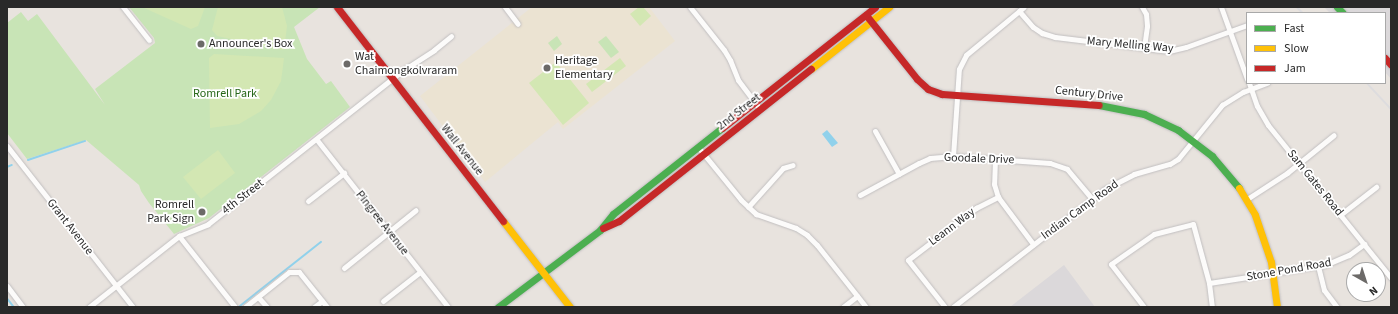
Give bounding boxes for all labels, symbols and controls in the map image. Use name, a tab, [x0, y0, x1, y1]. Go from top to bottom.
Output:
legend	[1246, 12, 1386, 84]
text: Fast	[1284, 20, 1304, 37]
street label: Mary Melling Way	[1086, 34, 1174, 56]
place label: Announcer's Box	[209, 37, 292, 51]
marker: Announcer's Box	[196, 39, 206, 49]
text: Slow	[1284, 40, 1309, 57]
place label: Wat Chaimongkolvraram	[355, 50, 457, 78]
place label: Heritage Elementary	[555, 54, 613, 82]
marker: Wat Chaimongkolvraram	[342, 59, 352, 69]
text: Jam	[1284, 60, 1306, 77]
marker: Heritage Elementary	[542, 63, 552, 73]
street label: Century Drive	[1054, 83, 1124, 105]
park label: Romrell Park	[193, 87, 257, 101]
street label: 2nd Street	[714, 90, 764, 134]
street label: Wall Avenue	[438, 122, 486, 178]
street label: Sam Gates Road	[1284, 147, 1346, 219]
street label: Goodale Drive	[944, 151, 1014, 167]
street label: 4th Street	[219, 176, 267, 218]
street label: Indian Camp Road	[1039, 177, 1121, 243]
street label: Pingree Avenue	[352, 188, 412, 258]
street label: Grant Avenue	[44, 196, 96, 258]
place label: Romrell Park Sign	[147, 198, 194, 226]
street label: Leann Way	[926, 205, 978, 249]
marker: Romrell Park Sign	[197, 207, 207, 217]
street label: Stone Pond Road	[1245, 255, 1333, 285]
north arrow	[1346, 262, 1386, 302]
text: N	[1366, 283, 1381, 299]

